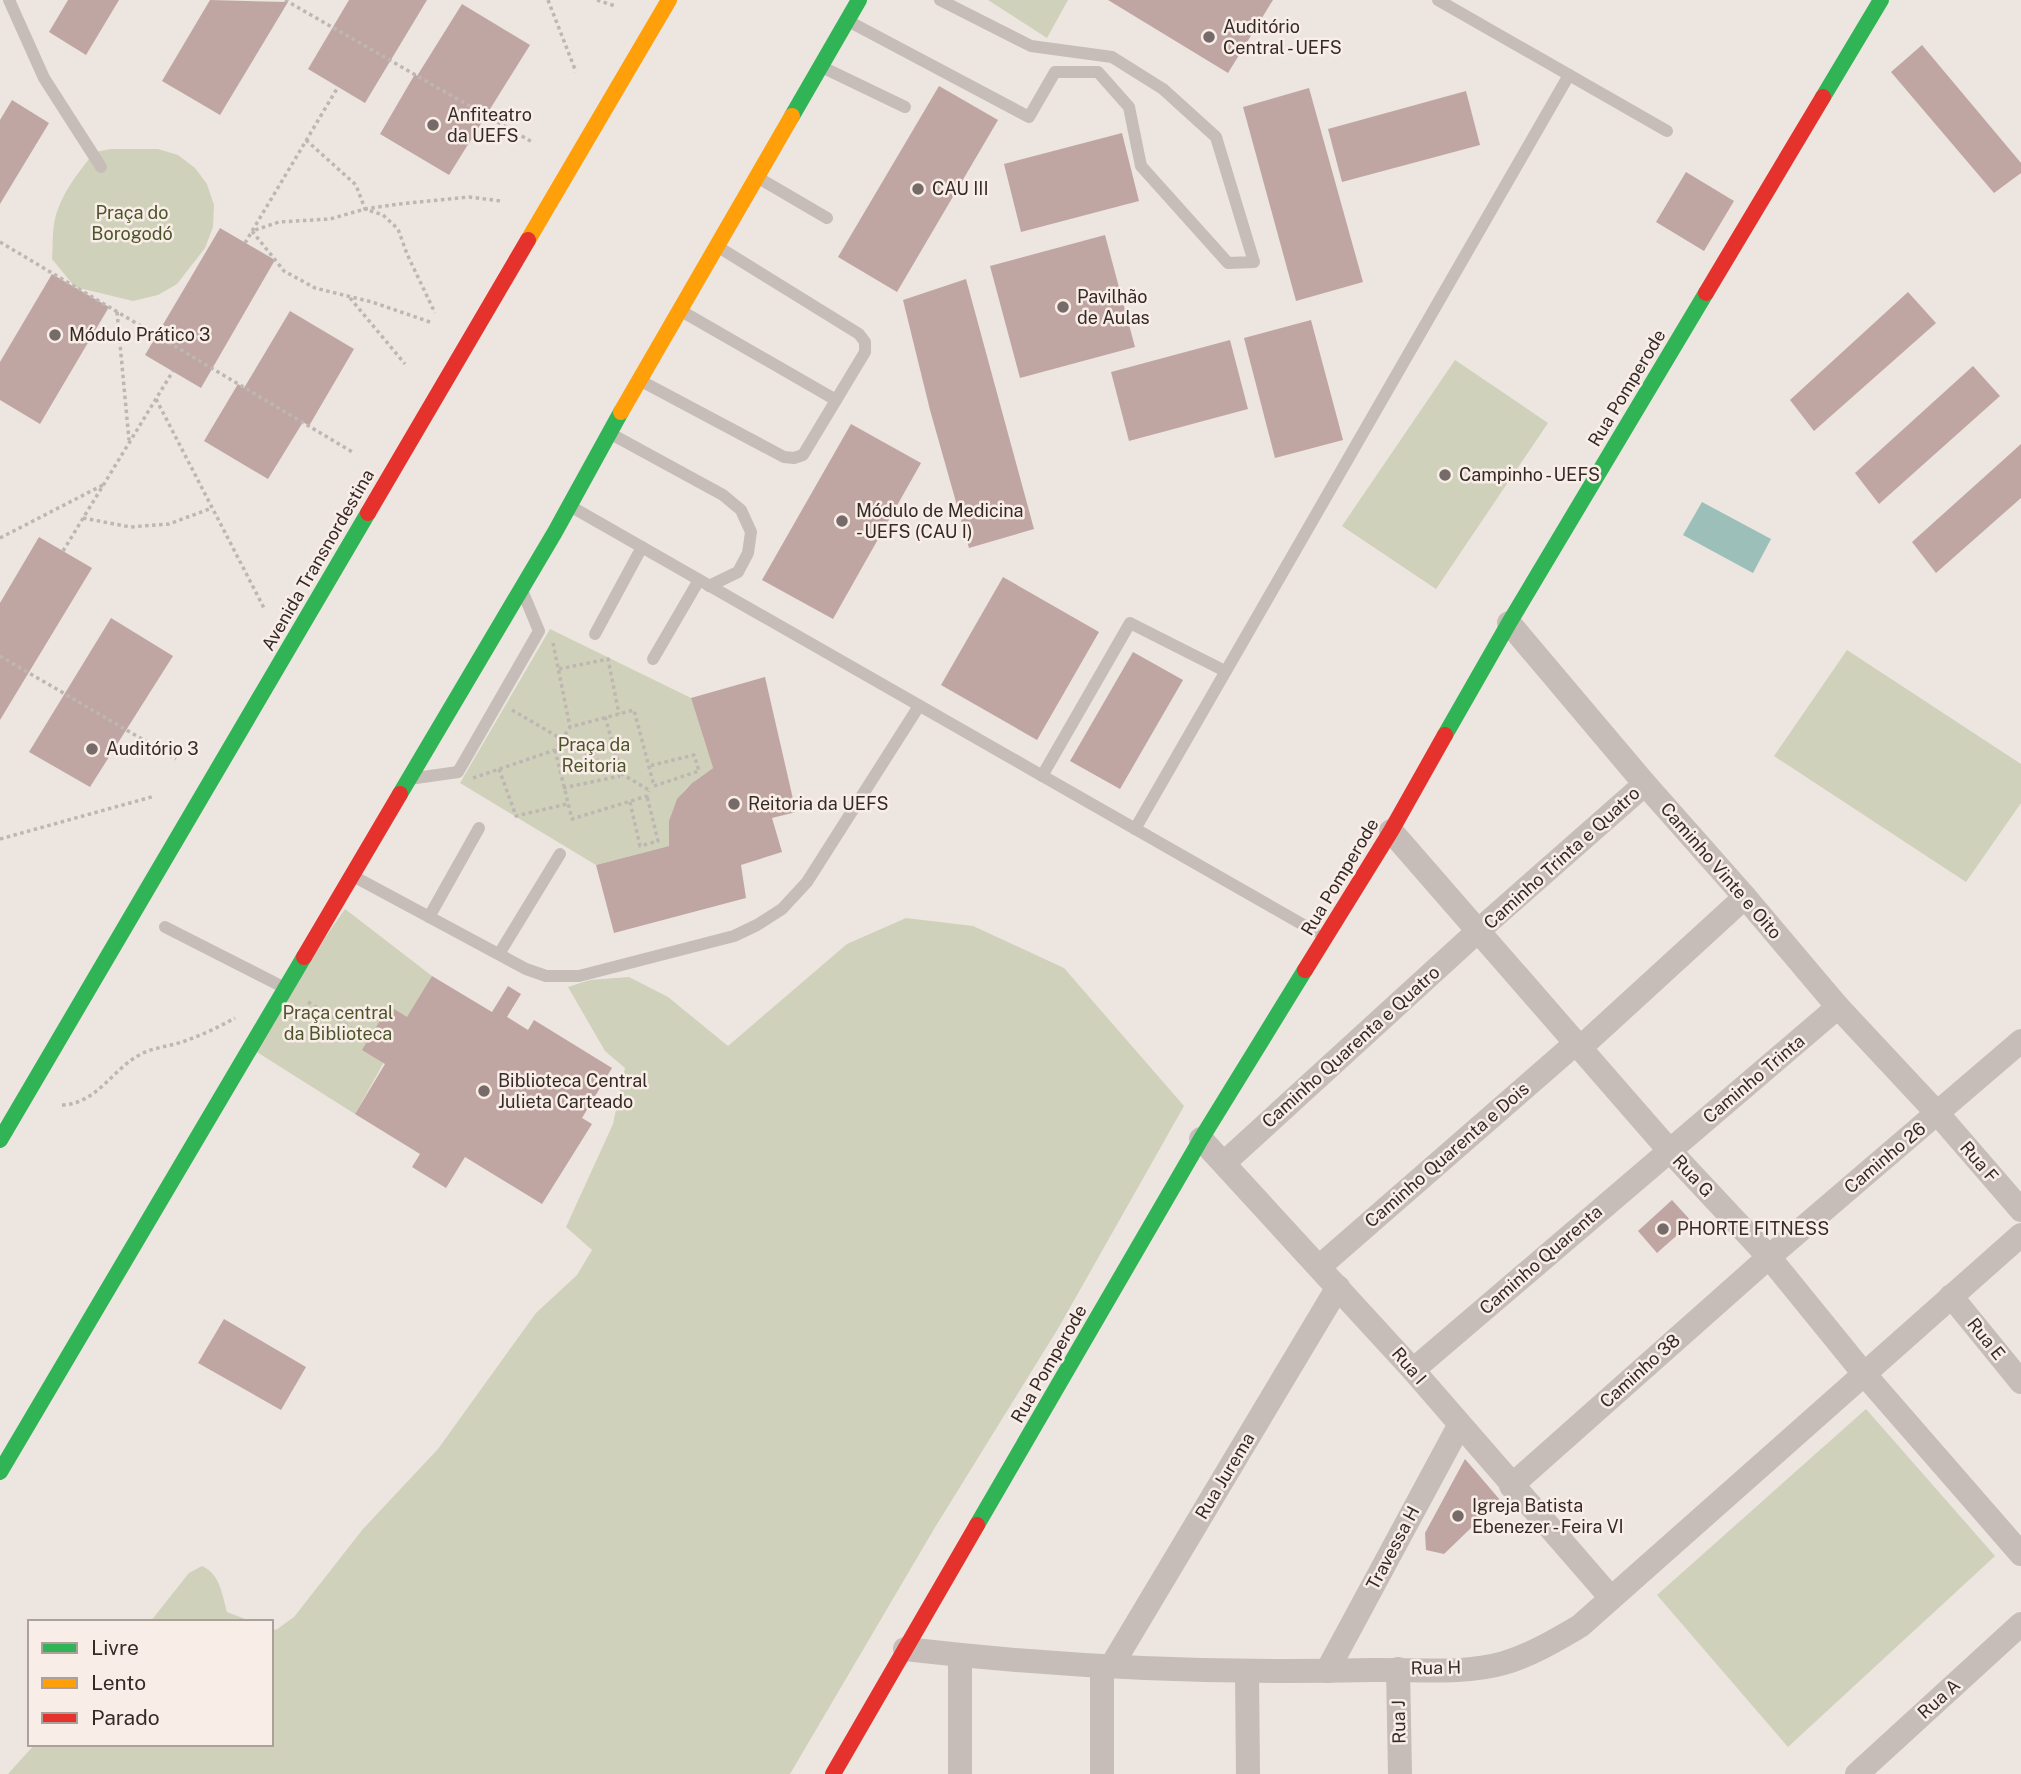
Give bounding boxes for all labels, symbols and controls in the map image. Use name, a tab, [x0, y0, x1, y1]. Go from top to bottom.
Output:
place label: Auditório Central - UEFS	[1223, 16, 1342, 58]
marker: Auditório Central - UEFS	[1201, 29, 1217, 45]
place label: Anfiteatro da UEFS	[447, 104, 532, 146]
marker: Anfiteatro da UEFS	[425, 117, 441, 133]
place label: CAU III	[932, 178, 989, 199]
marker: CAU III	[910, 181, 926, 197]
park label: Praça do Borogodó	[91, 202, 173, 244]
place label: Pavilhão de Aulas	[1077, 286, 1150, 328]
marker: Pavilhão de Aulas	[1055, 299, 1071, 315]
place label: Módulo Prático 3	[69, 324, 210, 345]
street label: Rua Pomperode	[1583, 325, 1670, 450]
marker: Módulo Prático 3	[47, 327, 63, 343]
place label: Campinho - UEFS	[1459, 464, 1600, 485]
street label: Avenida Transnordestina	[257, 465, 378, 654]
marker: Campinho - UEFS	[1437, 467, 1453, 483]
place label: Módulo de Medicina - UEFS (CAU I)	[856, 500, 1024, 542]
marker: Módulo de Medicina - UEFS (CAU I)	[834, 513, 850, 529]
park label: Praça da Reitoria	[558, 734, 630, 776]
place label: Auditório 3	[106, 738, 199, 759]
marker: Auditório 3	[84, 741, 100, 757]
street label: Caminho Trinta e Quatro	[1479, 782, 1644, 933]
place label: Reitoria da UEFS	[748, 793, 889, 814]
marker: Reitoria da UEFS	[726, 796, 742, 812]
street label: Caminho Vinte e Oito	[1656, 798, 1786, 943]
street label: Rua Pomperode	[1296, 814, 1383, 939]
street label: Caminho Quarenta e Quatro	[1258, 961, 1444, 1132]
park label: Praça central da Biblioteca	[283, 1002, 393, 1044]
street label: Caminho Trinta	[1699, 1030, 1809, 1127]
place label: Biblioteca Central Julieta Carteado	[498, 1070, 648, 1112]
street label: Caminho Quarenta e Dois	[1360, 1078, 1533, 1232]
marker: Biblioteca Central Julieta Carteado	[476, 1083, 492, 1099]
street label: Caminho 26	[1840, 1118, 1930, 1198]
street label: Rua F	[1956, 1137, 2003, 1186]
street label: Rua G	[1669, 1150, 1718, 1201]
street label: Caminho Quarenta	[1475, 1201, 1606, 1319]
place label: PHORTE FITNESS	[1677, 1218, 1829, 1239]
marker: PHORTE FITNESS	[1655, 1221, 1671, 1237]
street label: Rua Pomperode	[1006, 1301, 1091, 1426]
street label: Rua E	[1963, 1313, 2010, 1364]
street label: Caminho 38	[1595, 1329, 1684, 1412]
street label: Rua I	[1388, 1343, 1431, 1388]
street label: Rua Jurema	[1191, 1429, 1259, 1523]
place label: Igreja Batista Ebenezer - Feira VI	[1472, 1495, 1624, 1537]
street label: Travessa H	[1362, 1502, 1423, 1593]
marker: Igreja Batista Ebenezer - Feira VI	[1450, 1508, 1466, 1524]
legend	[28, 1620, 273, 1746]
text: Livre	[91, 1635, 139, 1660]
street label: Rua H	[1411, 1657, 1461, 1678]
text: Lento	[91, 1670, 146, 1695]
street label: Rua A	[1913, 1674, 1964, 1723]
street label: Rua J	[1388, 1700, 1409, 1744]
text: Parado	[91, 1705, 160, 1730]

